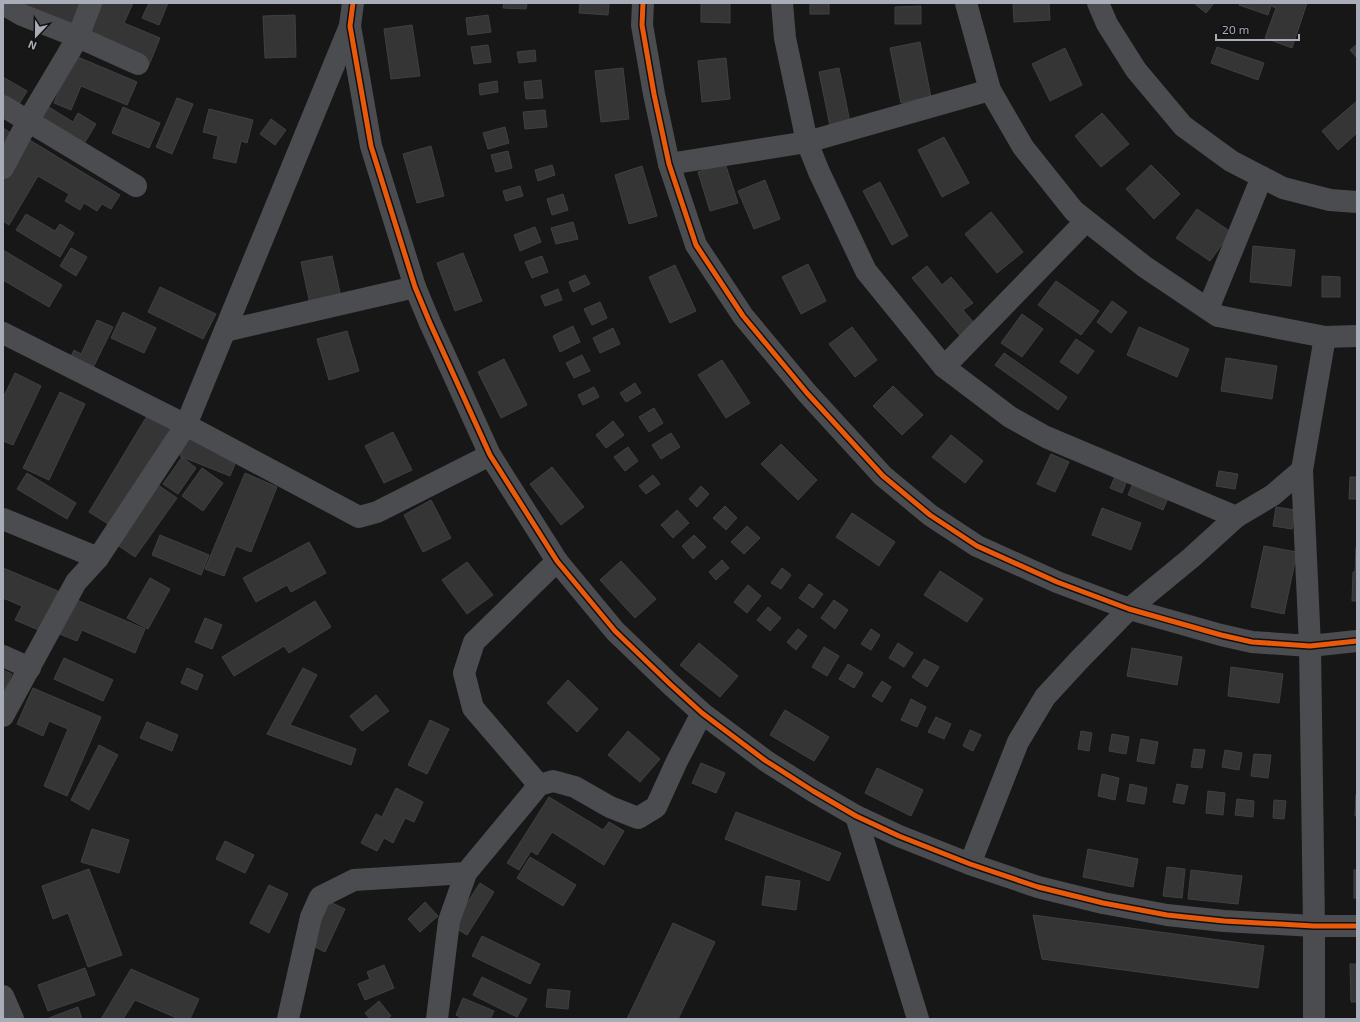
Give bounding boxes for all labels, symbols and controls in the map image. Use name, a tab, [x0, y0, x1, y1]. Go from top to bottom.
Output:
north arrow	[16, 16, 56, 56]
scale bar	[1216, 16, 1299, 42]
text: 20 m	[1222, 22, 1249, 36]
text: N	[26, 38, 38, 53]

